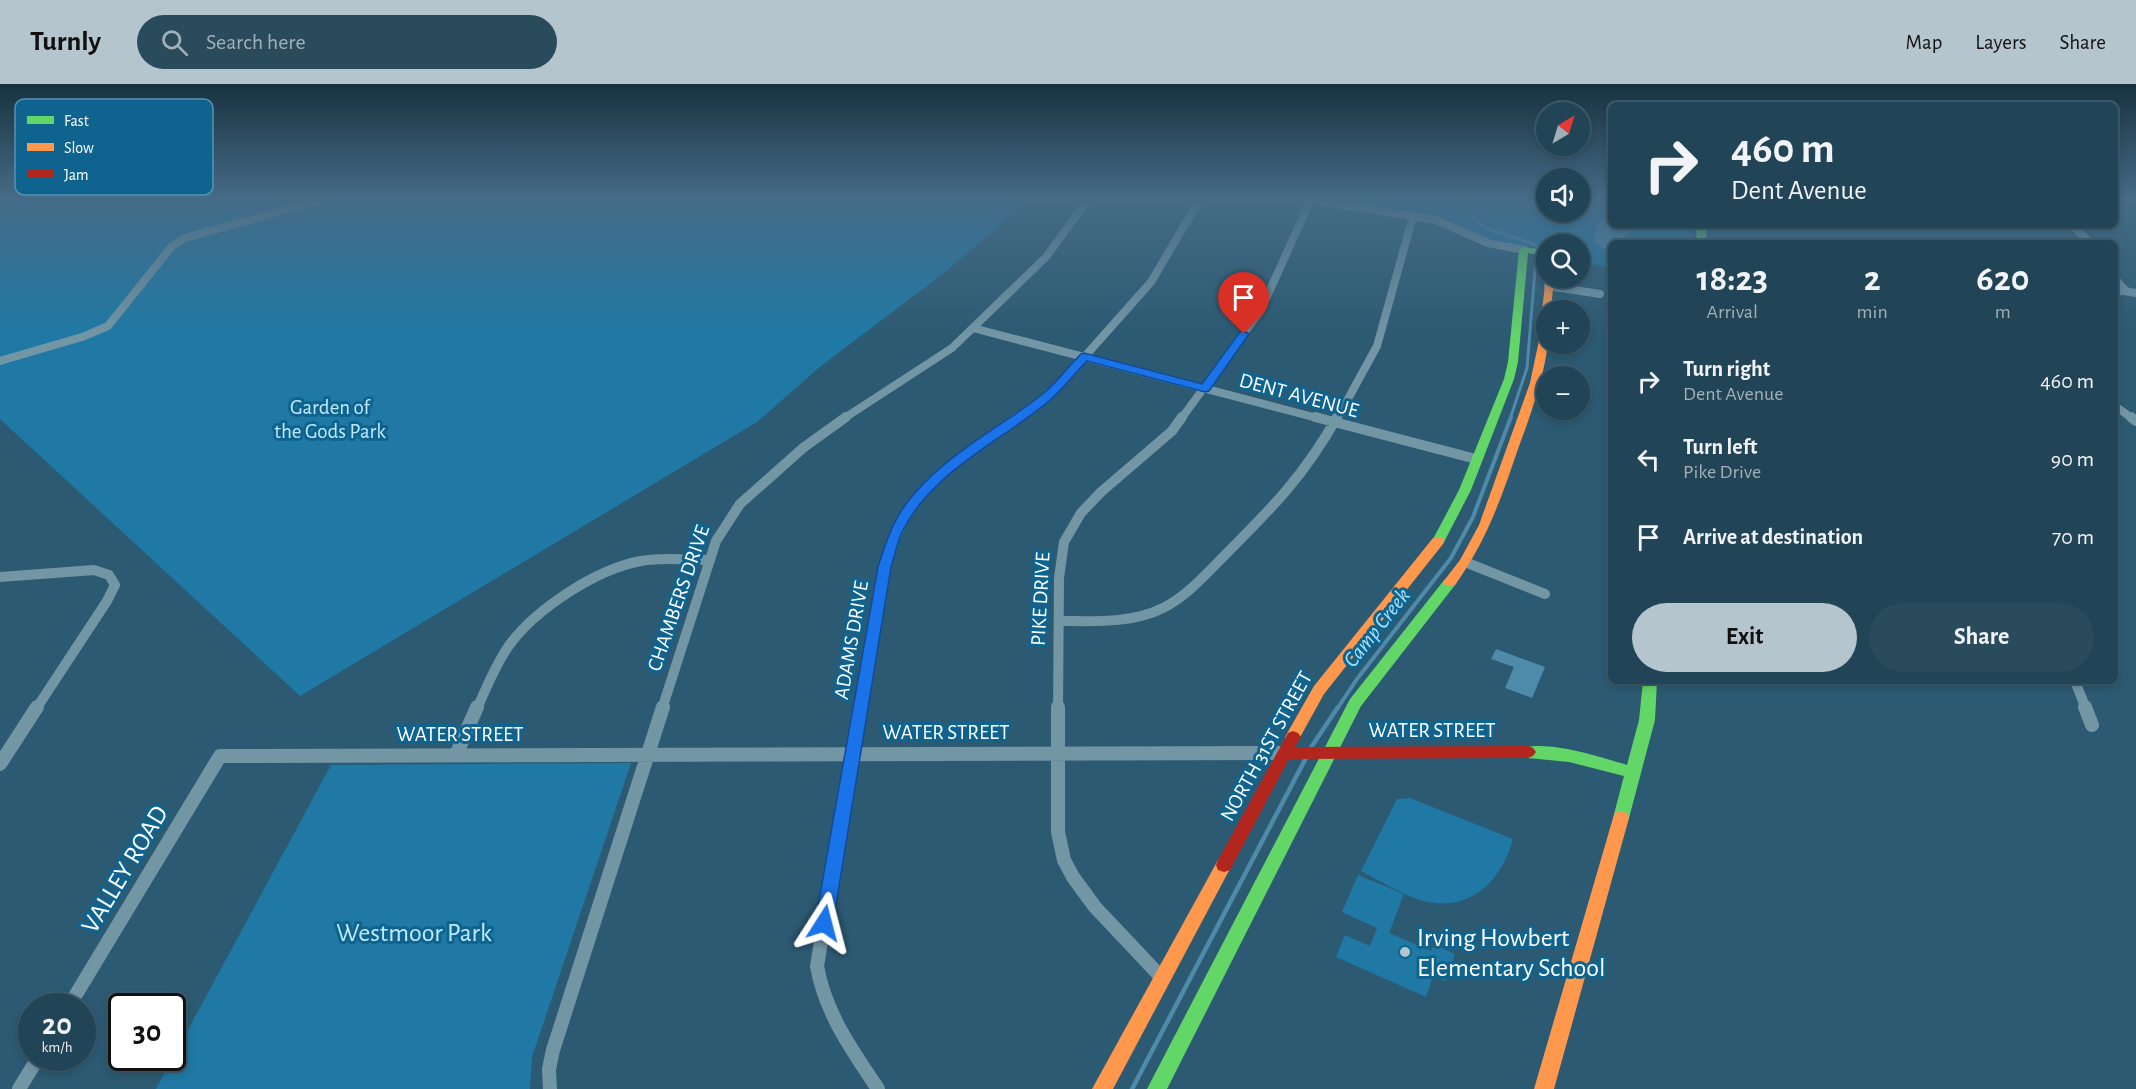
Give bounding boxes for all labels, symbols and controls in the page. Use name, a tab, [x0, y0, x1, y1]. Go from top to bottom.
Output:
search box	[137, 15, 557, 69]
icon: search	[158, 26, 191, 59]
text: Turnly	[30, 28, 101, 56]
text: Search here	[206, 31, 306, 53]
text: Map	[1906, 32, 1942, 53]
text: Layers	[1975, 32, 2026, 53]
text: Share	[2059, 32, 2106, 53]
legend	[15, 99, 213, 195]
north arrow	[1536, 102, 1590, 156]
map controls	[1536, 102, 1590, 420]
text: Fast	[64, 113, 89, 129]
icon: right	[1632, 126, 1710, 204]
text: 460 m	[1731, 128, 1835, 170]
text: Slow	[64, 140, 94, 156]
text: Jam	[64, 167, 89, 183]
button: sound	[1536, 168, 1590, 222]
text: Dent Avenue	[1731, 177, 1867, 204]
button: search	[1536, 234, 1590, 288]
text: 18:23	[1697, 261, 1768, 297]
text: 2	[1864, 261, 1881, 297]
text: 620	[1976, 261, 2029, 297]
pin	[1218, 272, 1269, 334]
icon: arrive	[1227, 281, 1260, 314]
button: +	[1536, 300, 1590, 354]
text: Arrival	[1707, 302, 1758, 322]
text: min	[1857, 302, 1888, 322]
text: m	[1995, 302, 2011, 322]
text: Turn right	[1683, 358, 1770, 380]
icon: right	[1632, 365, 1665, 398]
button: −	[1536, 366, 1590, 420]
street label: DENT AVENUE	[1237, 369, 1361, 422]
text: 460 m	[2040, 370, 2094, 392]
text: Dent Avenue	[1683, 384, 1783, 404]
park label: Garden of the Gods Park	[274, 397, 386, 442]
text: Turn left	[1683, 436, 1757, 458]
icon: left	[1632, 443, 1665, 476]
text: 90 m	[2051, 448, 2094, 470]
text: Pike Drive	[1683, 462, 1761, 482]
icon: arrive	[1632, 521, 1665, 554]
street label: CHAMBERS DRIVE	[644, 522, 713, 674]
text: Arrive at destination	[1683, 526, 1863, 548]
text: 70 m	[2052, 526, 2094, 548]
street label: PIKE DRIVE	[1028, 551, 1053, 647]
street label: ADAMS DRIVE	[831, 579, 872, 701]
water label: Camp Creek	[1339, 584, 1415, 672]
button: Exit	[1632, 603, 1857, 672]
button: Share	[1869, 603, 2094, 672]
street label: NORTH 31ST STREET	[1217, 668, 1316, 825]
street label: WATER STREET	[1369, 720, 1495, 741]
street label: WATER STREET	[883, 722, 1009, 743]
street label: WATER STREET	[397, 724, 523, 745]
street label: VALLEY ROAD	[77, 801, 173, 938]
position arrow	[792, 891, 856, 955]
park label: Westmoor Park	[336, 920, 492, 946]
place label: Irving Howbert Elementary School	[1417, 925, 1606, 981]
marker: Irving Howbert Elementary School	[1398, 945, 1412, 959]
speed limit sign: 30	[108, 993, 186, 1071]
text: 20	[42, 1010, 72, 1040]
text: km/h	[42, 1040, 72, 1055]

